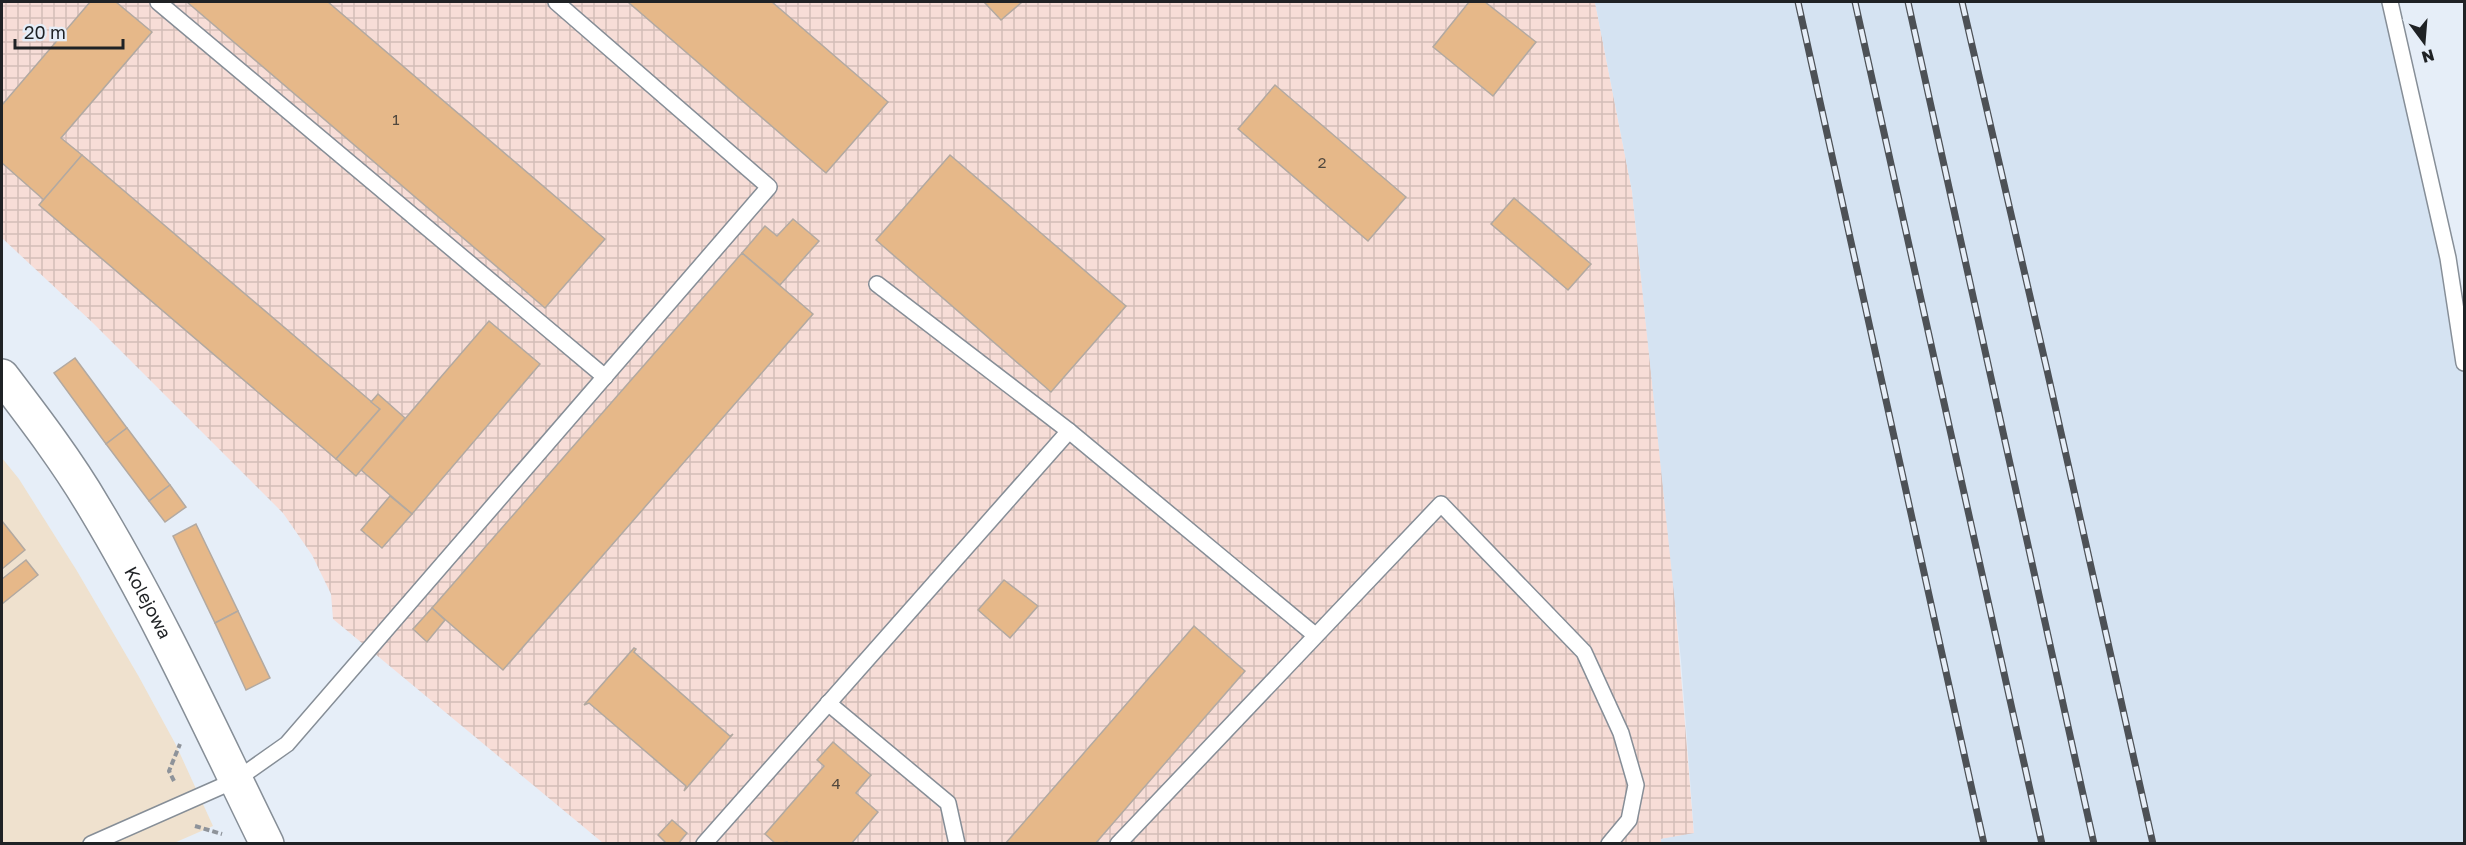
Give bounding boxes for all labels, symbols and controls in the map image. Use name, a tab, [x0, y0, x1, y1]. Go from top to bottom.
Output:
scale bar	[15, 12, 123, 50]
north arrow	[2394, 12, 2454, 72]
text: 20 m	[24, 21, 66, 43]
text: N	[2420, 45, 2437, 68]
house number: 1	[392, 110, 400, 128]
house number: 2	[1318, 153, 1326, 171]
street label: Kolejowa	[120, 562, 177, 642]
house number: 4	[831, 774, 841, 792]

